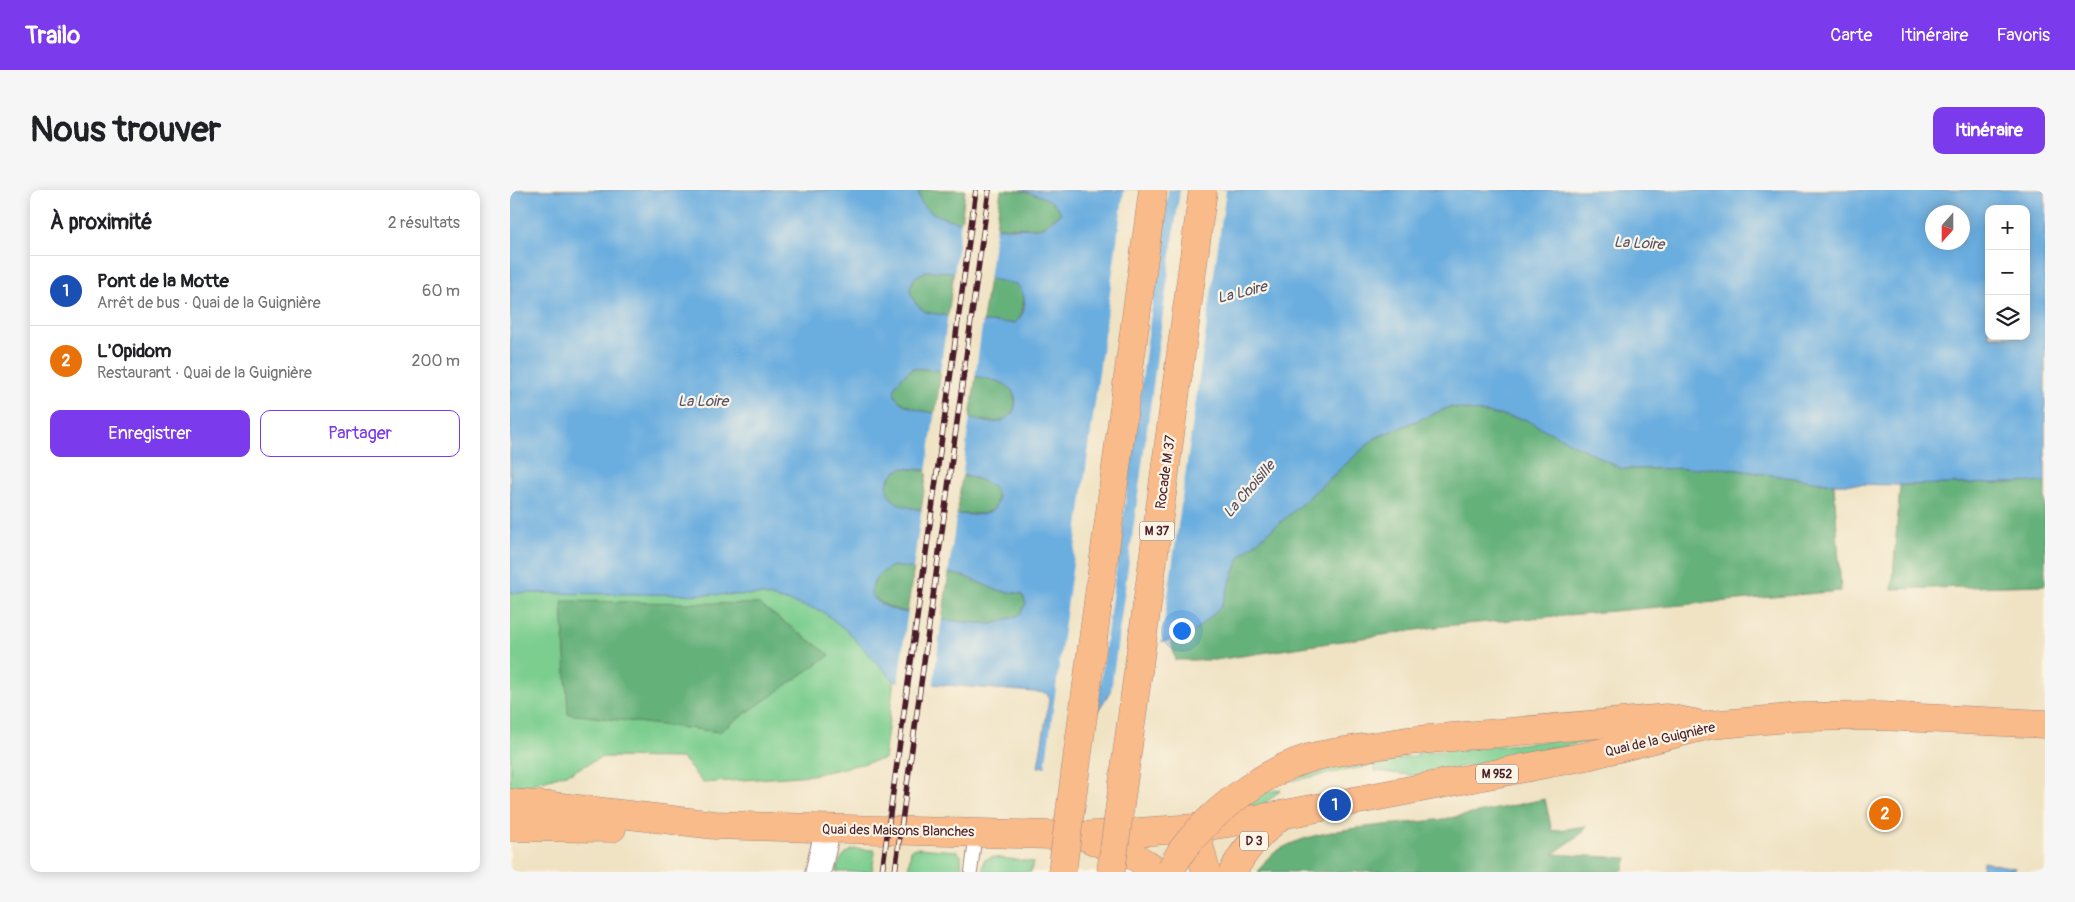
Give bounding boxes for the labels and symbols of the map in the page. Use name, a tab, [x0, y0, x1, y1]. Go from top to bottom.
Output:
north arrow	[1925, 205, 1970, 250]
water label: La Loire	[1613, 233, 1666, 254]
water label: La Loire	[1215, 277, 1270, 308]
water label: La Loire	[678, 392, 730, 411]
street label: Rocade M 37	[1152, 433, 1179, 510]
water label: La Choisille	[1219, 456, 1280, 522]
road number: M 37	[1140, 522, 1174, 541]
your location	[1169, 618, 1195, 644]
street label: Quai de la Guignière	[1603, 718, 1717, 760]
road number: M 952	[1476, 764, 1518, 784]
pin: 1	[1319, 786, 1351, 824]
pin: 2	[1869, 795, 1901, 833]
street label: Quai des Maisons Blanches	[822, 821, 975, 840]
road number: D 3	[1240, 831, 1268, 850]

